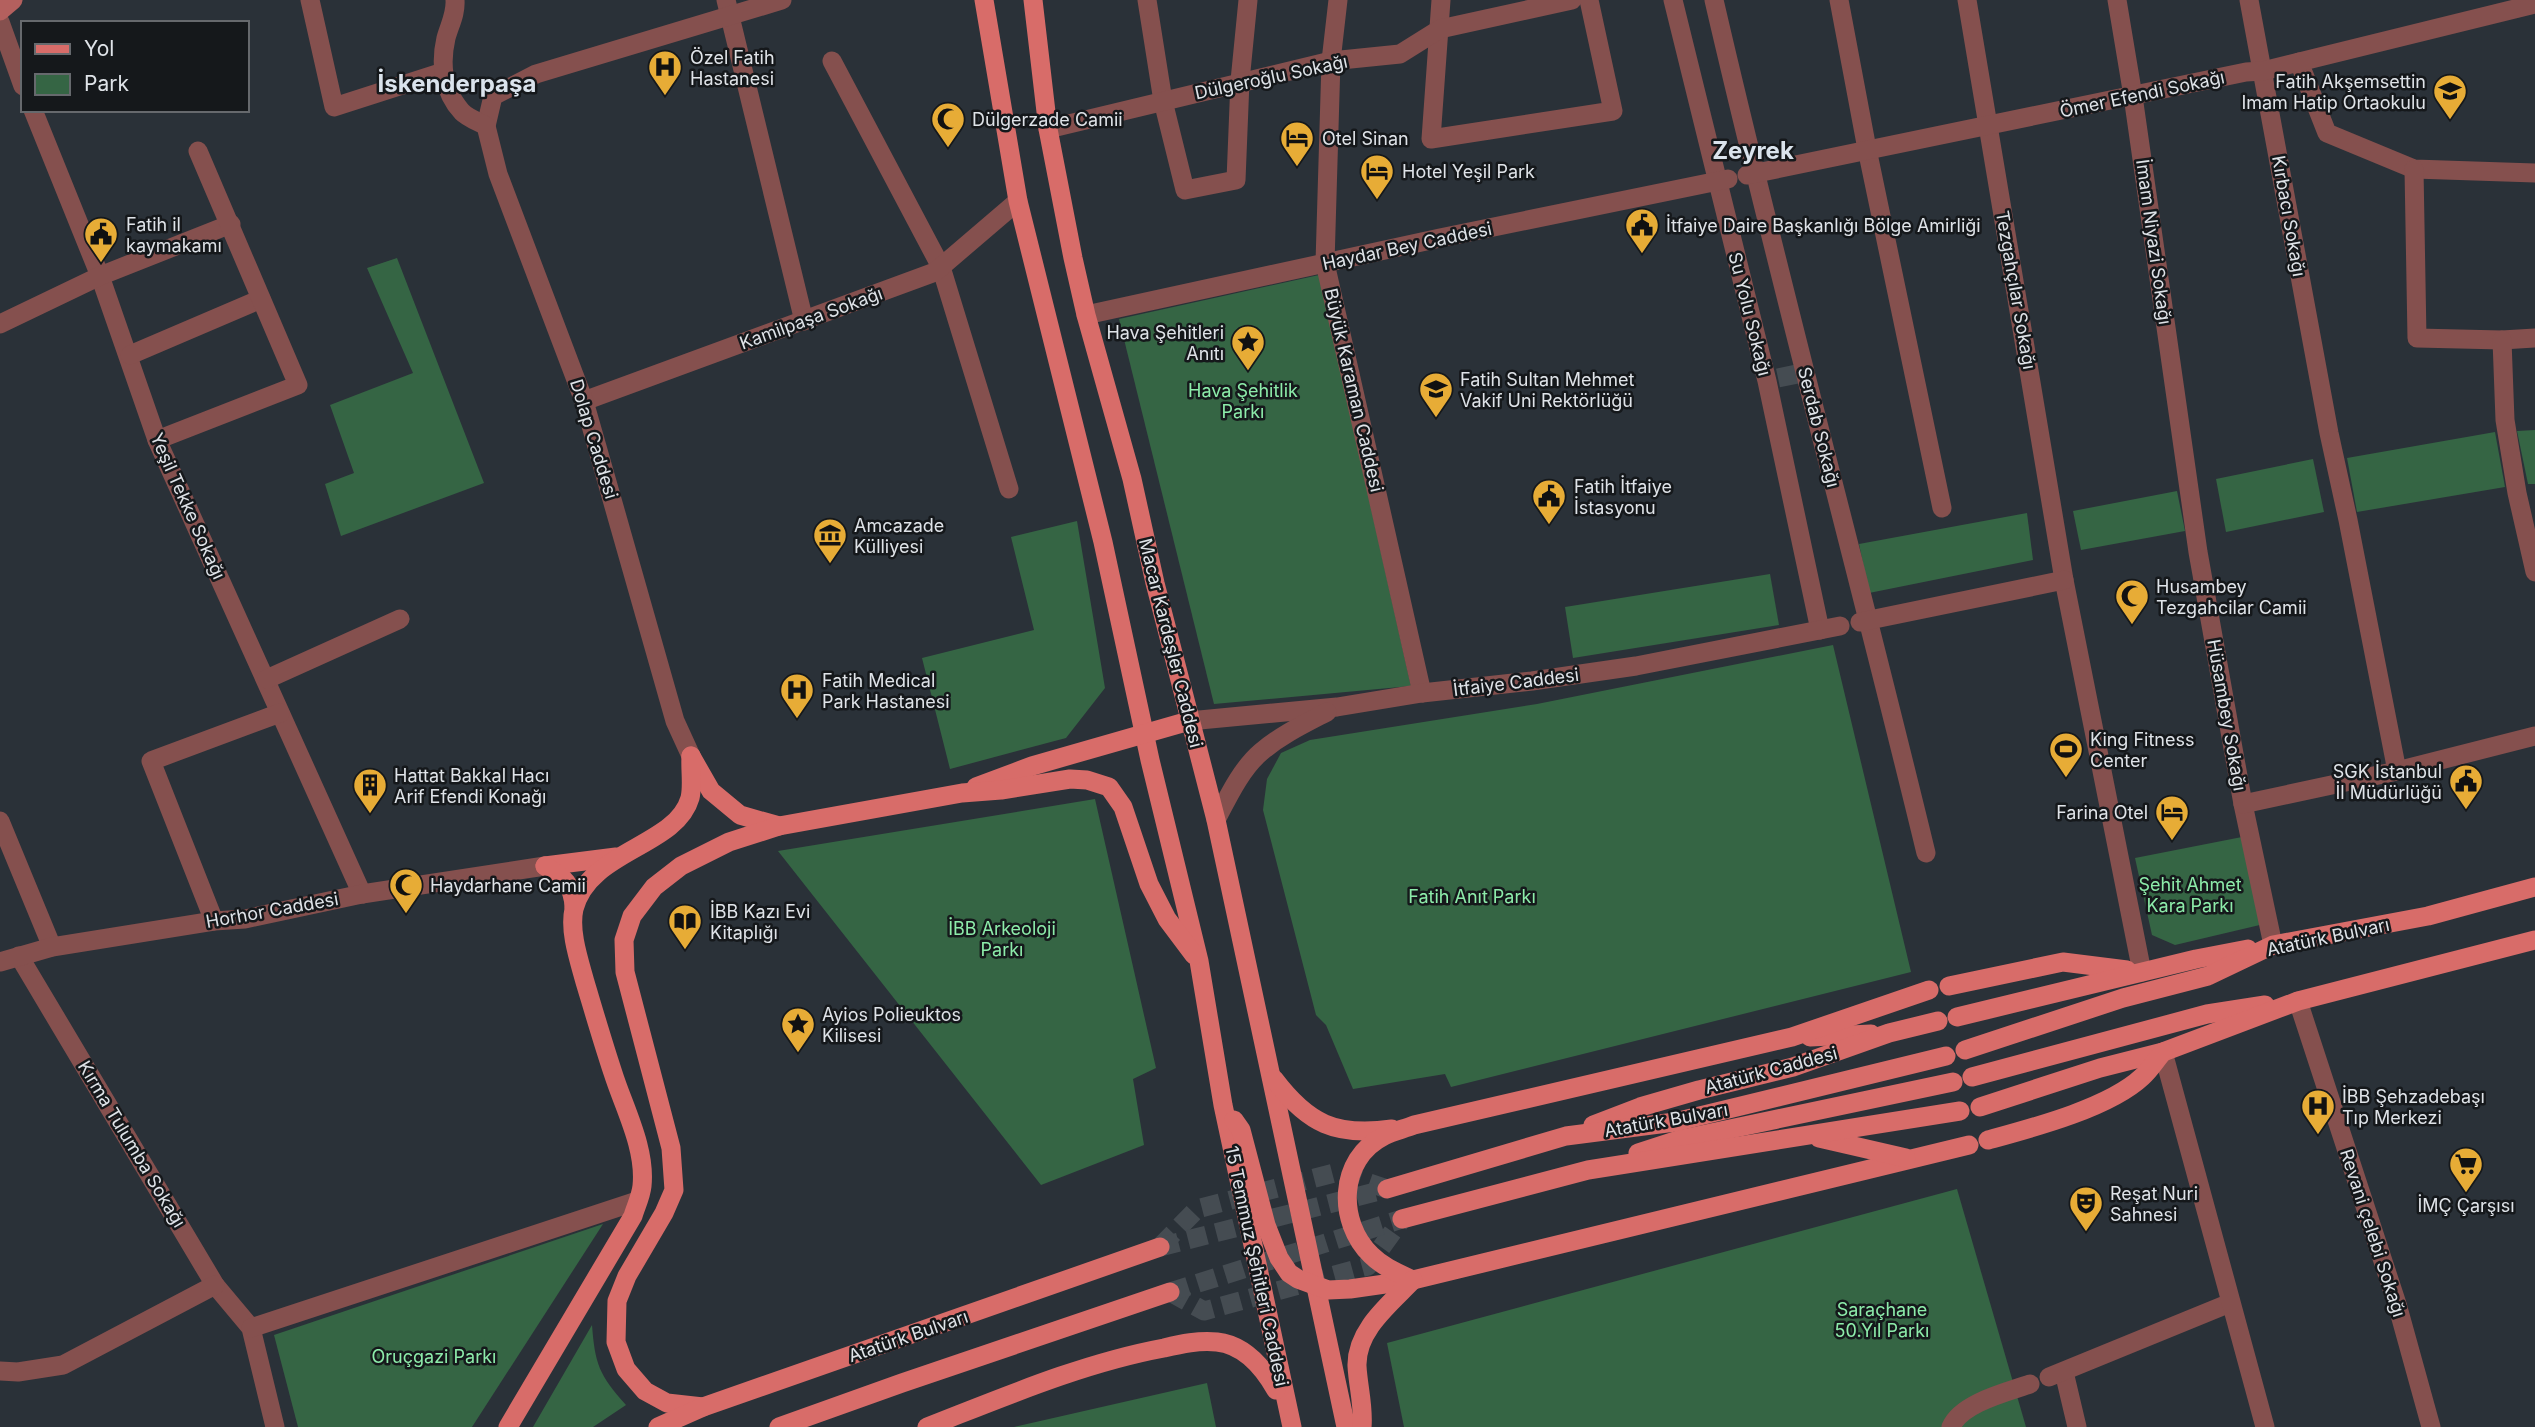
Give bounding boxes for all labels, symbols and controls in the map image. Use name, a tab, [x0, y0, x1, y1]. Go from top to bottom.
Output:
legend	[21, 21, 248, 112]
text: Yol	[84, 36, 114, 61]
place label: Özel Fatih Hastanesi	[690, 46, 775, 89]
hospital icon: Özel Fatih Hastanesi	[646, 48, 684, 97]
street label: Dülgeroğlu Sokağı	[1193, 51, 1349, 103]
street label: Ömer Efendi Sokağı	[2057, 65, 2226, 122]
district label: İskenderpaşa	[378, 68, 536, 98]
text: Park	[84, 71, 129, 96]
place label: Fatih Akşemsettin Imam Hatip Ortaokulu	[2241, 71, 2426, 113]
school or university icon: Fatih Akşemsettin Imam Hatip Ortaokulu	[2431, 72, 2469, 121]
mosque icon: Dülgerzade Camii	[929, 100, 967, 149]
place label: Dülgerzade Camii	[972, 109, 1123, 130]
hotel icon: Otel Sinan	[1278, 119, 1316, 168]
place label: Otel Sinan	[1322, 128, 1409, 149]
district label: Zeyrek	[1712, 136, 1794, 165]
hotel icon: Hotel Yeşil Park	[1358, 152, 1396, 201]
street label: Kırbacı Sokağı	[2268, 154, 2310, 278]
street label: İmam Niyazi Sokağı	[2132, 158, 2177, 326]
place label: Hotel Yeşil Park	[1402, 161, 1535, 182]
public building icon: İtfaiye Daire Başkanlığı Bölge Amirliği	[1623, 206, 1661, 255]
street label: Tezgahçılar Sokağı	[1992, 209, 2040, 371]
place label: Fatih il kaymakamı	[126, 214, 222, 256]
place label: İtfaiye Daire Başkanlığı Bölge Amirliği	[1666, 214, 1981, 236]
public building icon: Fatih il kaymakamı	[82, 215, 120, 264]
street label: Haydar Bey Caddesi	[1320, 218, 1494, 274]
street label: Su Yolu Sokağı	[1724, 250, 1776, 378]
street label: Kamilpaşa Sokağı	[737, 282, 885, 354]
street label: Büyük Karaman Caddesi	[1320, 286, 1388, 494]
place label: Hava Şehitleri Anıtı	[1106, 322, 1224, 364]
place icon: Hava Şehitleri Anıtı	[1229, 323, 1267, 372]
street label: Serdab Sokağı	[1794, 365, 1844, 489]
place label: Fatih Sultan Mehmet Vakif Uni Rektörlüğü	[1460, 369, 1635, 411]
school or university icon: Fatih Sultan Mehmet Vakif Uni Rektörlüğü	[1417, 370, 1455, 419]
street label: Dolap Caddesi	[566, 377, 622, 501]
park label: Hava Şehitlik Parkı	[1188, 380, 1298, 422]
street label: Yeşil Tekke Sokağı	[146, 430, 230, 582]
place label: Fatih İtfaiye İstasyonu	[1574, 475, 1672, 518]
public building icon: Fatih İtfaiye İstasyonu	[1530, 477, 1568, 526]
place label: Amcazade Külliyesi	[854, 515, 944, 557]
museum icon: Amcazade Külliyesi	[811, 516, 849, 565]
street label: Macar Kardeşler Caddesi	[1135, 536, 1207, 750]
place label: Husambey Tezgahcilar Camii	[2156, 576, 2307, 618]
mosque icon: Husambey Tezgahcilar Camii	[2113, 577, 2151, 626]
street label: Hüsambey Sokağı	[2203, 638, 2251, 792]
street label: İtfaiye Caddesi	[1452, 663, 1580, 700]
place label: Fatih Medical Park Hastanesi	[822, 670, 950, 712]
hospital icon: Fatih Medical Park Hastanesi	[778, 671, 816, 720]
place label: King Fitness Center	[2090, 729, 2194, 771]
sports icon: King Fitness Center	[2047, 730, 2085, 779]
place label: SGK İstanbul İl Müdürlüğü	[2333, 760, 2442, 803]
public building icon: SGK İstanbul İl Müdürlüğü	[2447, 762, 2485, 811]
place label: Hattat Bakkal Hacı Arif Efendi Konağı	[394, 765, 549, 807]
building icon: Hattat Bakkal Hacı Arif Efendi Konağı	[351, 766, 389, 815]
hotel icon: Farina Otel	[2153, 793, 2191, 842]
place label: Farina Otel	[2056, 802, 2148, 823]
mosque icon: Haydarhane Camii	[387, 866, 425, 915]
park label: Şehit Ahmet Kara Parkı	[2138, 874, 2242, 916]
place label: Haydarhane Camii	[430, 875, 586, 896]
park label: Fatih Anıt Parkı	[1408, 886, 1536, 907]
street label: Horhor Caddesi	[204, 888, 340, 932]
place label: İBB Kazı Evi Kitaplığı	[710, 900, 810, 943]
library icon: İBB Kazı Evi Kitaplığı	[666, 902, 704, 951]
street label: Atatürk Bulvarı	[2265, 914, 2391, 960]
park label: İBB Arkeoloji Parkı	[948, 917, 1056, 960]
place label: Ayios Polieuktos Kilisesi	[822, 1004, 961, 1046]
place icon: Ayios Polieuktos Kilisesi	[779, 1005, 817, 1054]
street label: Atatürk Caddesi	[1702, 1042, 1840, 1098]
street label: Kırma Tulumba Sokağı	[74, 1057, 190, 1231]
place label: İBB Şehzadebaşı Tıp Merkezi	[2342, 1085, 2485, 1128]
hospital icon: İBB Şehzadebaşı Tıp Merkezi	[2299, 1087, 2337, 1136]
street label: Atatürk Bulvarı	[1603, 1099, 1729, 1141]
street label: 15 Temmuz Şehitleri Caddesi	[1221, 1144, 1293, 1388]
supermarket icon: İMÇ Çarşısı	[2447, 1145, 2485, 1194]
street label: Revani çelebi Sokağı	[2336, 1146, 2410, 1320]
place label: Reşat Nuri Sahnesi	[2110, 1183, 2198, 1225]
theatre icon: Reşat Nuri Sahnesi	[2067, 1184, 2105, 1233]
place label: İMÇ Çarşısı	[2417, 1194, 2515, 1216]
park label: Saraçhane 50.Yıl Parkı	[1835, 1299, 1929, 1341]
street label: Atatürk Bulvarı	[845, 1306, 971, 1366]
park label: Oruçgazi Parkı	[372, 1346, 496, 1367]

